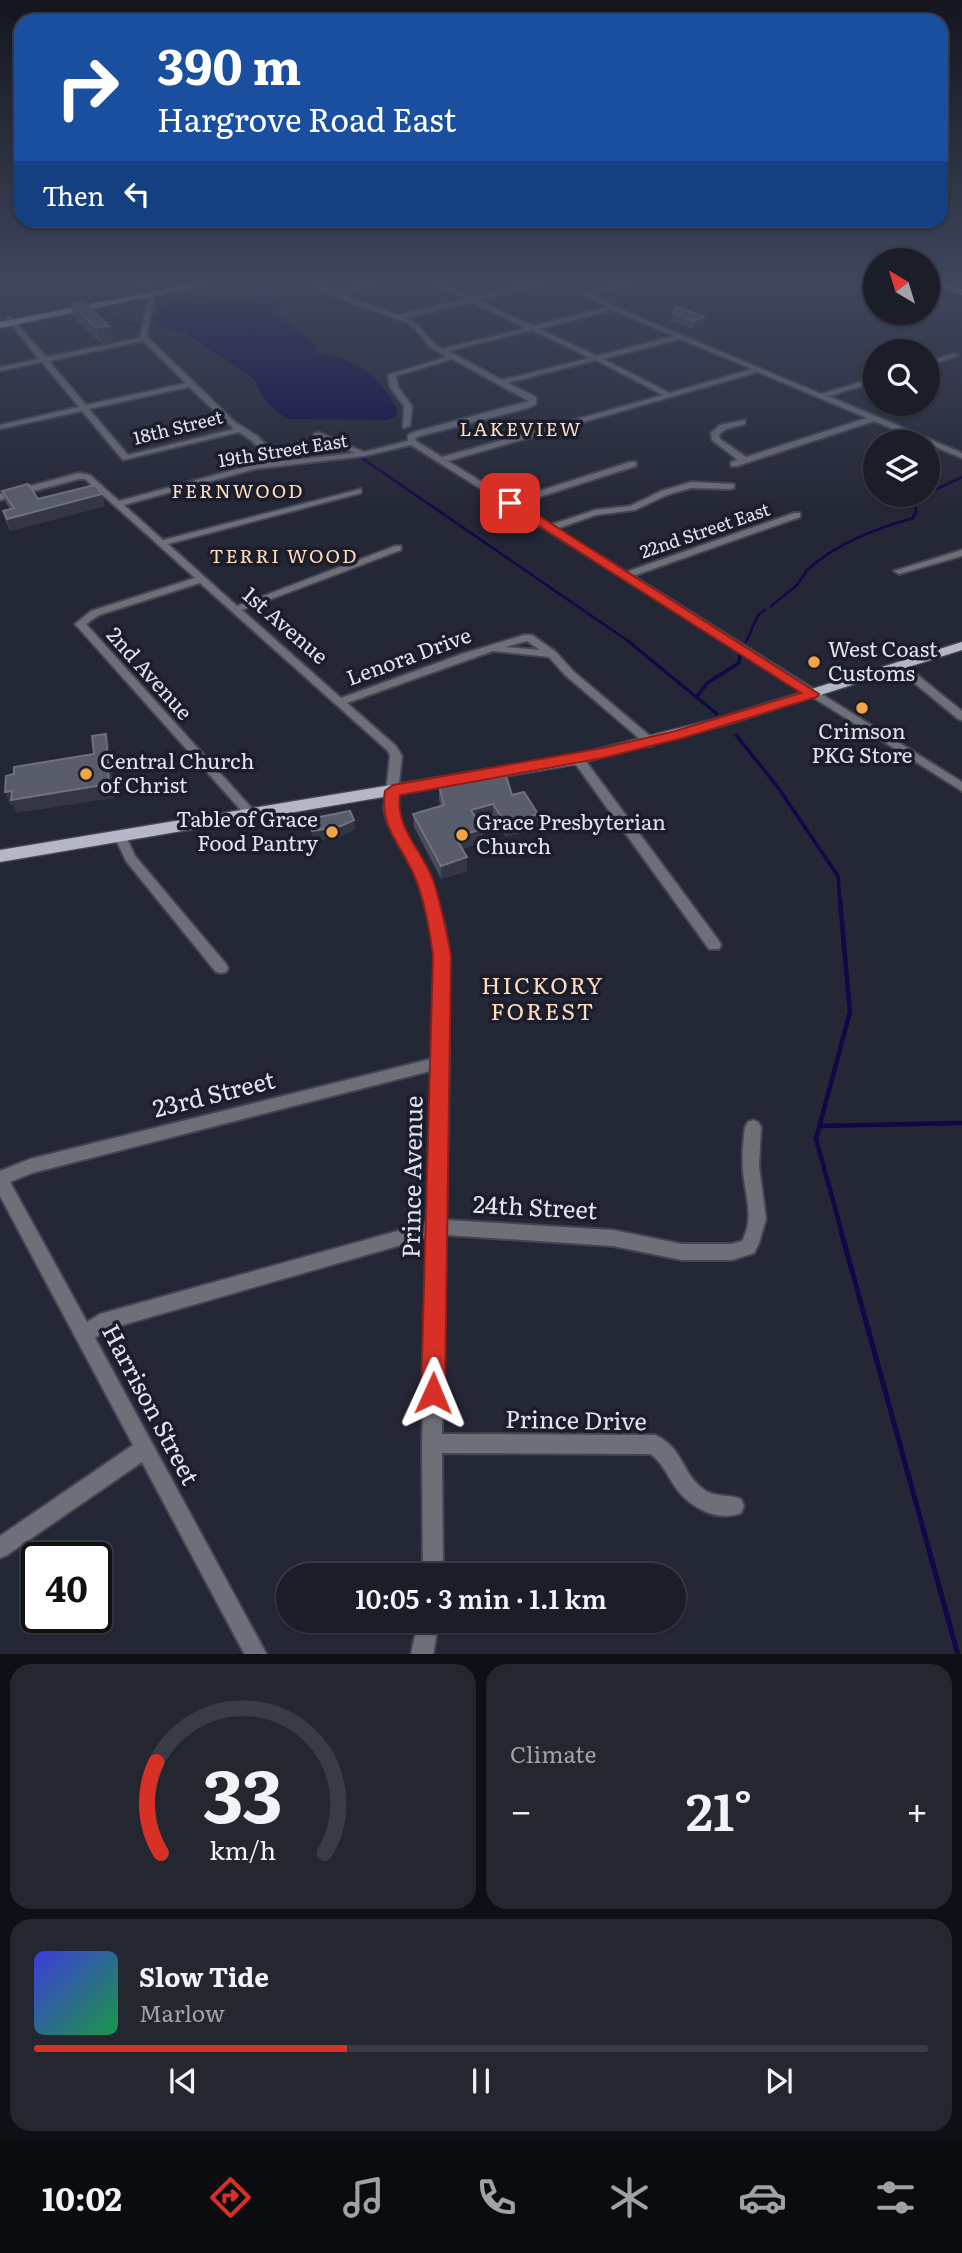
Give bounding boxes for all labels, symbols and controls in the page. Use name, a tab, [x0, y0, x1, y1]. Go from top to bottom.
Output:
text: 390 m	[157, 27, 301, 100]
icon: right	[42, 42, 133, 133]
text: Hargrove Road East	[157, 94, 456, 142]
text: Then	[42, 175, 104, 214]
icon: left	[118, 175, 156, 213]
north arrow	[863, 248, 940, 326]
map controls	[863, 248, 940, 507]
button: search	[863, 339, 940, 416]
street label: 18th Street	[130, 402, 226, 451]
district label: LAKEVIEW	[460, 414, 582, 442]
street label: 19th Street East	[216, 426, 350, 473]
button: layers	[863, 430, 940, 507]
pin	[480, 473, 540, 533]
district label: FERNWOOD	[171, 476, 305, 504]
icon: arrive	[491, 484, 529, 522]
street label: 22nd Street East	[636, 494, 774, 564]
district label: TERRI WOOD	[209, 541, 359, 569]
street label: 1st Avenue	[237, 578, 336, 670]
street label: Lenora Drive	[341, 618, 475, 692]
street label: 2nd Avenue	[101, 619, 201, 726]
place label: West Coast Customs	[828, 632, 938, 687]
marker: West Coast Customs	[806, 654, 822, 670]
marker: Crimson PKG Store	[854, 700, 870, 716]
place label: Crimson PKG Store	[811, 714, 913, 769]
place label: Central Church of Christ	[100, 744, 254, 799]
marker: Central Church of Christ	[78, 766, 94, 782]
place label: Table of Grace Food Pantry	[176, 802, 319, 857]
place label: Grace Presbyterian Church	[476, 805, 666, 860]
marker: Table of Grace Food Pantry	[324, 824, 340, 840]
marker: Grace Presbyterian Church	[454, 827, 470, 843]
district label: HICKORY FOREST	[481, 967, 605, 1027]
street label: 23rd Street	[149, 1060, 278, 1125]
street label: Prince Avenue	[392, 1095, 429, 1259]
street label: 24th Street	[472, 1185, 598, 1226]
street label: Harrison Street	[95, 1317, 209, 1491]
position arrow	[396, 1356, 470, 1430]
street label: Prince Drive	[505, 1400, 647, 1437]
speed limit sign: 40	[21, 1542, 112, 1633]
text: 10:05 · 3 min · 1.1 km	[355, 1578, 607, 1617]
text: Climate	[510, 1736, 596, 1770]
text: 33	[203, 1737, 283, 1845]
text: 21°	[686, 1770, 752, 1847]
text: −	[510, 1780, 532, 1837]
text: +	[906, 1780, 928, 1837]
text: km/h	[210, 1830, 276, 1867]
text: Slow Tide	[139, 1956, 269, 1995]
text: Marlow	[139, 1995, 225, 2029]
icon: previous	[164, 2062, 202, 2100]
icon: pause	[462, 2062, 500, 2100]
icon: next	[760, 2062, 798, 2100]
text: 10:02	[42, 2173, 122, 2221]
icon: directions	[206, 2173, 255, 2222]
icon: music	[339, 2173, 388, 2222]
icon: phone	[472, 2173, 521, 2222]
icon: climate	[605, 2173, 654, 2222]
icon: car	[738, 2173, 787, 2222]
icon: filters	[871, 2173, 920, 2222]

